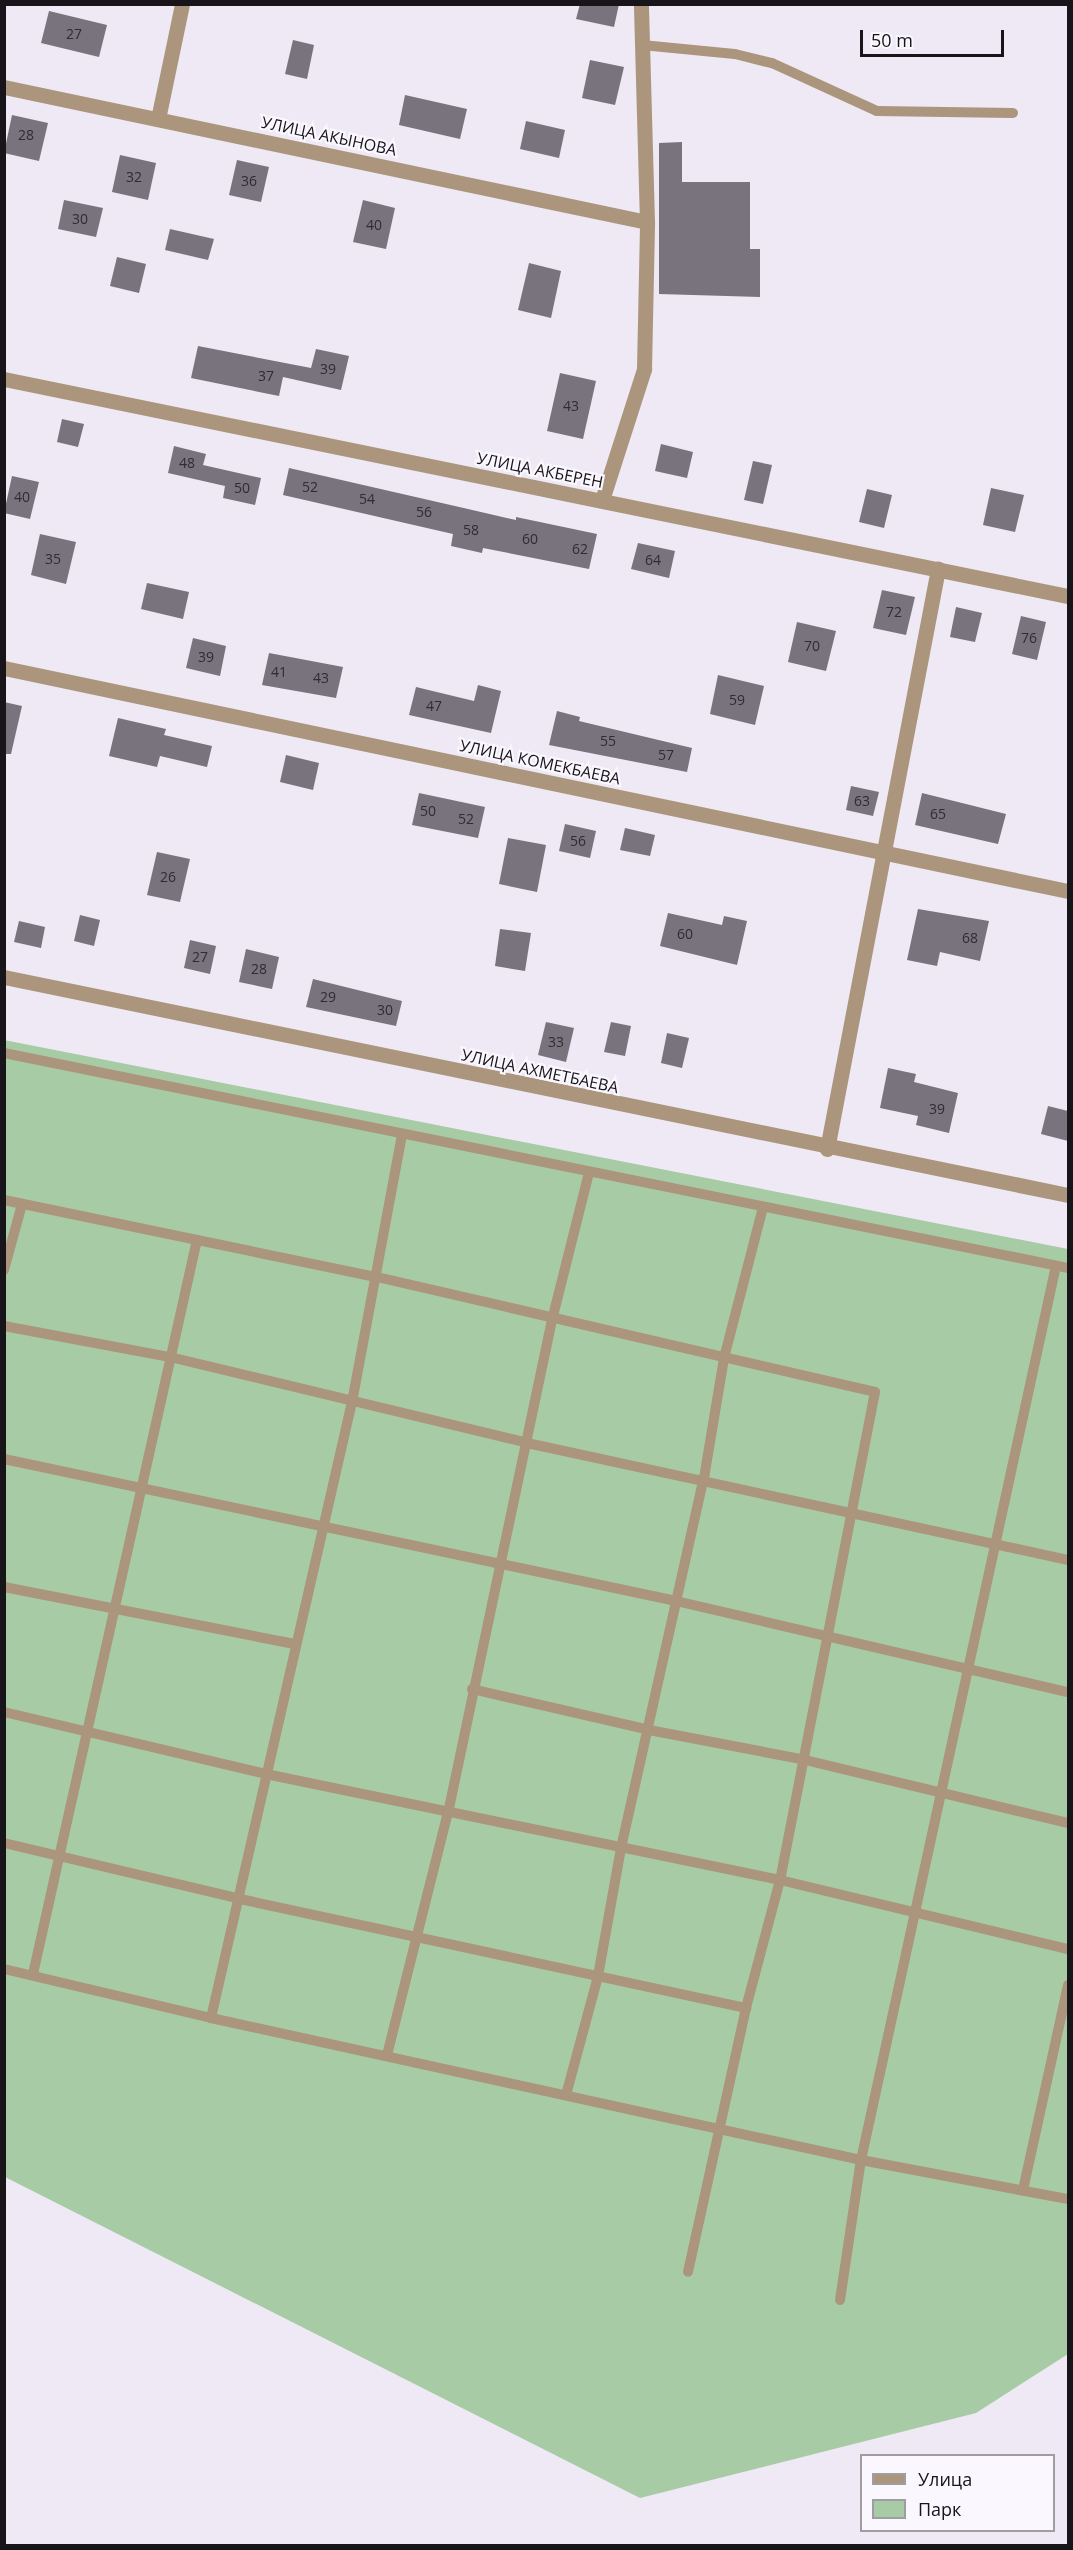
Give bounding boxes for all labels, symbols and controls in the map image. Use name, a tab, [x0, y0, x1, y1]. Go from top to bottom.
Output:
scale bar	[863, 18, 1007, 56]
house number: 27	[66, 26, 82, 42]
text: 50 m	[871, 28, 913, 52]
street label: УЛИЦА АКЫНОВА	[260, 112, 398, 160]
house number: 28	[18, 127, 34, 143]
house number: 32	[126, 169, 142, 185]
house number: 36	[241, 173, 257, 189]
house number: 30	[72, 211, 88, 227]
house number: 40	[366, 217, 382, 233]
house number: 39	[320, 361, 336, 377]
house number: 37	[258, 368, 274, 384]
house number: 43	[563, 398, 579, 414]
street label: УЛИЦА АКБЕРЕН	[475, 448, 605, 492]
house number: 48	[179, 455, 195, 471]
house number: 52	[302, 479, 318, 495]
house number: 50	[234, 480, 250, 496]
house number: 40	[14, 489, 30, 505]
house number: 54	[359, 491, 375, 507]
house number: 56	[416, 504, 432, 520]
house number: 58	[463, 522, 479, 538]
house number: 60	[522, 531, 538, 547]
house number: 62	[572, 541, 588, 557]
house number: 35	[45, 551, 61, 567]
house number: 64	[645, 552, 661, 568]
house number: 72	[886, 604, 902, 620]
house number: 76	[1021, 630, 1037, 646]
house number: 70	[804, 638, 820, 654]
house number: 39	[198, 649, 214, 665]
house number: 41	[271, 664, 287, 680]
house number: 43	[313, 670, 329, 686]
house number: 59	[729, 692, 745, 708]
house number: 47	[426, 698, 442, 714]
house number: 55	[600, 733, 616, 749]
street label: УЛИЦА КОМЕКБАЕВА	[458, 736, 622, 788]
house number: 57	[658, 747, 674, 763]
house number: 63	[854, 793, 870, 809]
house number: 50	[420, 803, 436, 819]
house number: 65	[930, 806, 946, 822]
house number: 52	[458, 811, 474, 827]
house number: 56	[570, 833, 586, 849]
house number: 26	[160, 869, 176, 885]
house number: 60	[677, 926, 693, 942]
house number: 68	[962, 930, 978, 946]
house number: 27	[192, 949, 208, 965]
house number: 28	[251, 961, 267, 977]
house number: 29	[320, 989, 336, 1005]
house number: 30	[377, 1002, 393, 1018]
house number: 33	[548, 1034, 564, 1050]
street label: УЛИЦА АХМЕТБАЕВА	[460, 1045, 620, 1097]
house number: 39	[929, 1101, 945, 1117]
legend	[860, 2454, 1055, 2532]
text: Улица	[918, 2467, 972, 2491]
text: Парк	[918, 2497, 961, 2521]

